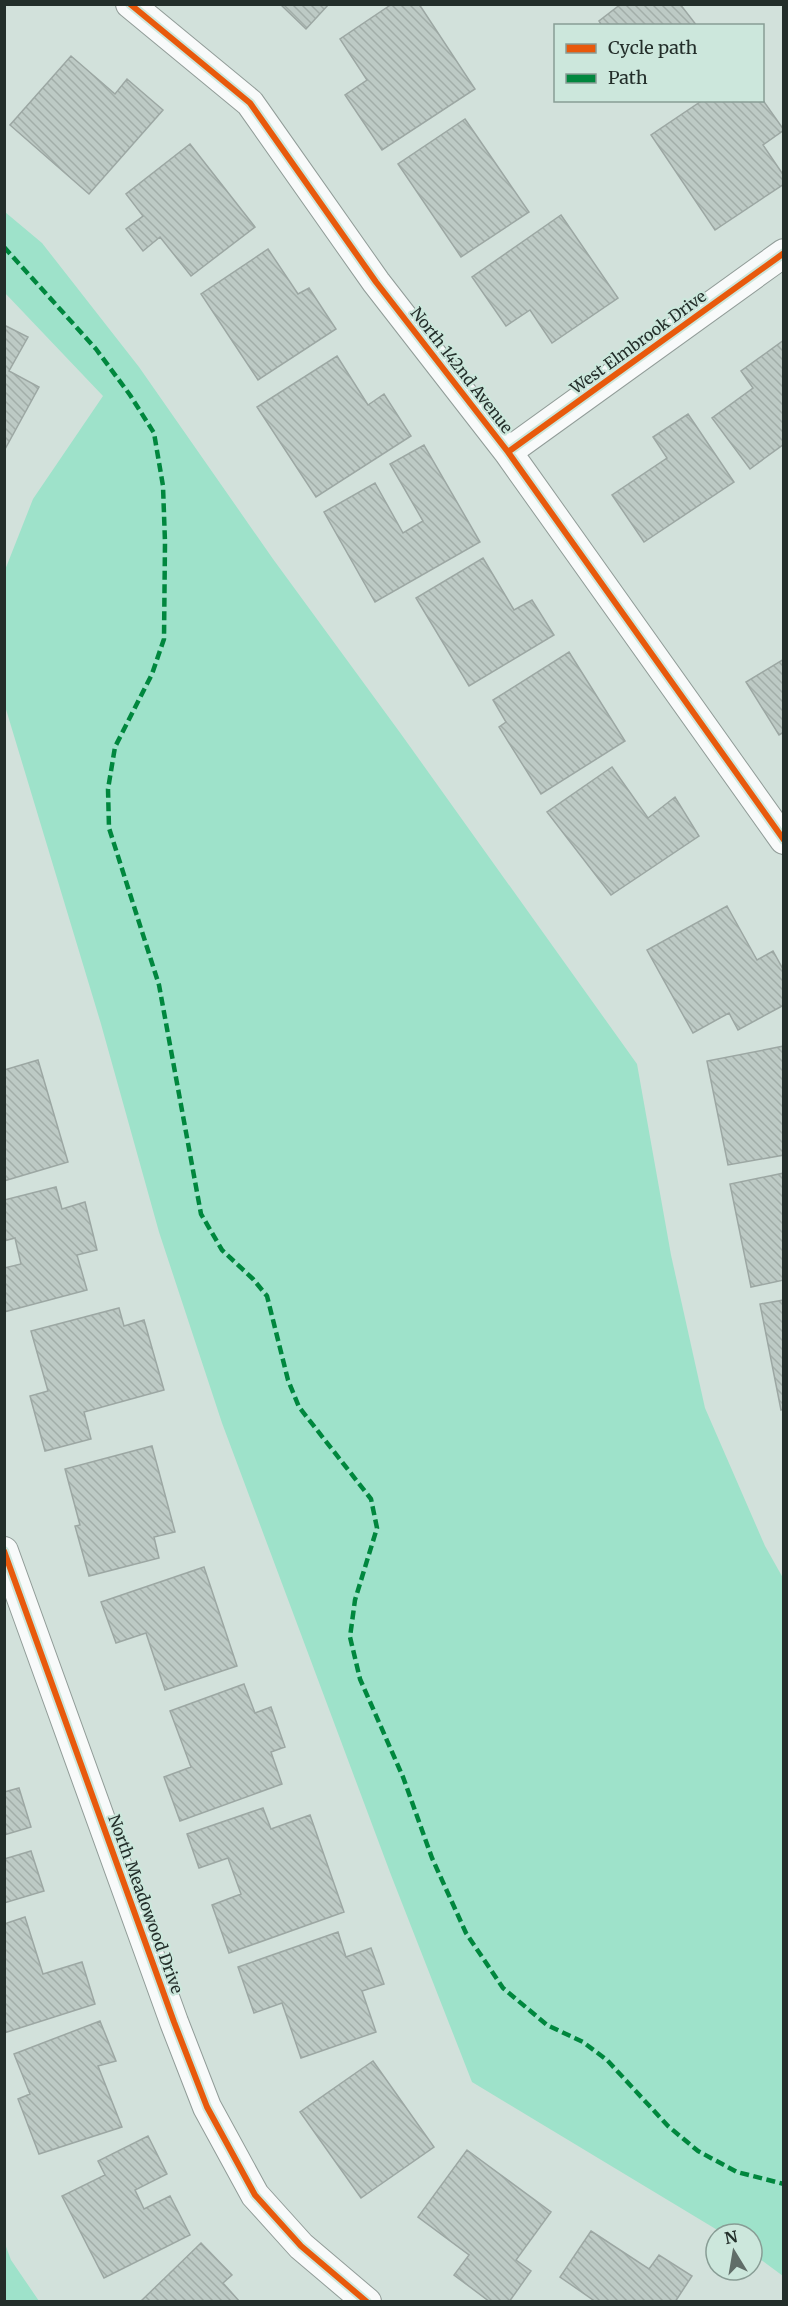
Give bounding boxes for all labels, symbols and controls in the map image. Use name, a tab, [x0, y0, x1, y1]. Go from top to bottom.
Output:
legend	[554, 24, 764, 102]
text: Cycle path	[608, 36, 698, 59]
text: Path	[608, 66, 648, 89]
street label: West Elmbrook Drive	[565, 286, 710, 399]
street label: North 142nd Avenue	[407, 303, 517, 437]
street label: North Meadowood Drive	[104, 1812, 188, 1996]
north arrow	[704, 2222, 764, 2282]
text: N	[723, 2226, 740, 2248]

